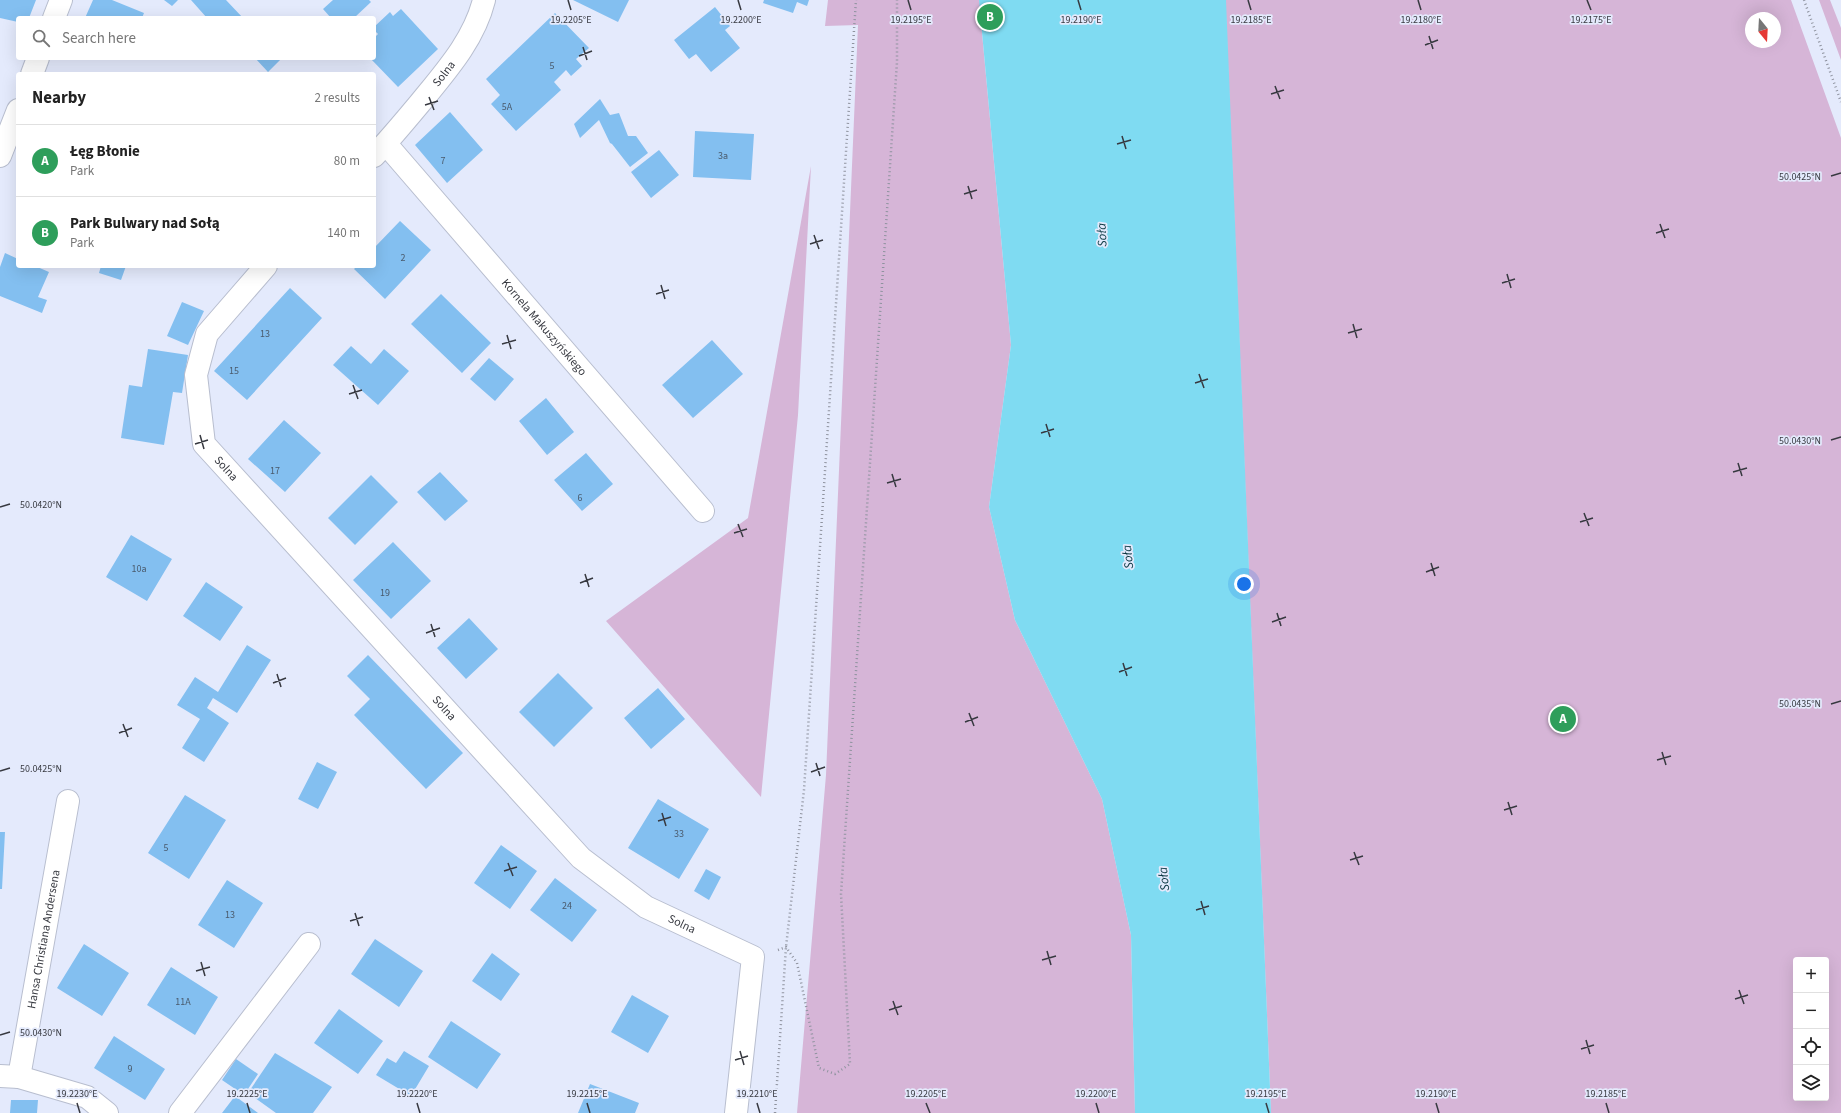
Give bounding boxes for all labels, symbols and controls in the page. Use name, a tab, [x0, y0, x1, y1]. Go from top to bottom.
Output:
pin: B	[977, 2, 1003, 32]
north arrow	[1745, 12, 1781, 48]
text: 19.2205°E	[551, 13, 591, 27]
text: 19.2200°E	[721, 13, 761, 27]
text: 19.2195°E	[891, 13, 931, 27]
text: 19.2190°E	[1061, 13, 1101, 27]
text: 19.2185°E	[1231, 13, 1271, 27]
text: 19.2180°E	[1401, 13, 1441, 27]
text: 19.2175°E	[1571, 13, 1611, 27]
search box	[16, 16, 376, 60]
icon: search	[30, 27, 52, 49]
text: Search here	[62, 28, 136, 49]
street label: Solna	[429, 57, 460, 90]
house number: 5	[550, 59, 555, 73]
text: Nearby	[32, 86, 86, 110]
text: 2 results	[315, 89, 360, 107]
house number: 5A	[502, 100, 513, 114]
text: Łęg Błonie	[70, 141, 140, 162]
house number: 3a	[718, 149, 728, 163]
text: A	[41, 152, 49, 170]
text: 80 m	[334, 152, 360, 170]
house number: 7	[441, 154, 446, 168]
text: Park	[70, 162, 94, 180]
text: 50.0425°N	[1779, 170, 1821, 184]
text: Park Bulwary nad Sołą	[70, 213, 220, 234]
water label: Soła	[1093, 223, 1111, 247]
text: B	[41, 224, 49, 242]
text: 140 m	[327, 224, 360, 242]
text: Park	[70, 234, 94, 252]
house number: 2	[401, 251, 406, 265]
street label: Kornela Makuszyńskiego	[497, 275, 591, 380]
house number: 13	[260, 327, 270, 341]
house number: 15	[229, 364, 239, 378]
text: 50.0430°N	[1779, 434, 1821, 448]
street label: Solna	[210, 452, 242, 485]
house number: 17	[270, 464, 280, 478]
house number: 6	[578, 491, 583, 505]
text: 50.0420°N	[20, 498, 62, 512]
water label: Soła	[1118, 544, 1138, 570]
house number: 10a	[132, 562, 146, 576]
your location	[1234, 574, 1254, 594]
house number: 19	[380, 586, 390, 600]
street label: Solna	[428, 692, 460, 725]
text: 50.0435°N	[1779, 697, 1821, 711]
pin: A	[1550, 704, 1576, 734]
text: 50.0425°N	[20, 762, 62, 776]
house number: 33	[674, 827, 684, 841]
house number: 5	[164, 841, 169, 855]
water label: Soła	[1154, 866, 1174, 892]
street label: Hansa Christiana Andersena	[23, 868, 65, 1010]
house number: 24	[562, 899, 572, 913]
house number: 13	[225, 908, 235, 922]
street label: Solna	[665, 911, 698, 938]
map controls	[1793, 957, 1829, 1101]
button: +	[1793, 957, 1829, 993]
button: −	[1793, 993, 1829, 1029]
house number: 11A	[175, 995, 191, 1009]
text: 50.0430°N	[20, 1026, 62, 1040]
button: locate	[1793, 1029, 1829, 1065]
house number: 9	[128, 1062, 133, 1076]
button: layers	[1793, 1065, 1829, 1101]
text: 19.2230°E	[57, 1087, 97, 1101]
text: 19.2225°E	[227, 1087, 267, 1101]
text: 19.2220°E	[397, 1087, 437, 1101]
text: 19.2215°E	[567, 1087, 607, 1101]
text: 19.2210°E	[737, 1087, 777, 1101]
text: 19.2205°E	[906, 1087, 946, 1101]
text: 19.2200°E	[1076, 1087, 1116, 1101]
text: 19.2195°E	[1246, 1087, 1286, 1101]
text: 19.2190°E	[1416, 1087, 1456, 1101]
text: 19.2185°E	[1586, 1087, 1626, 1101]

